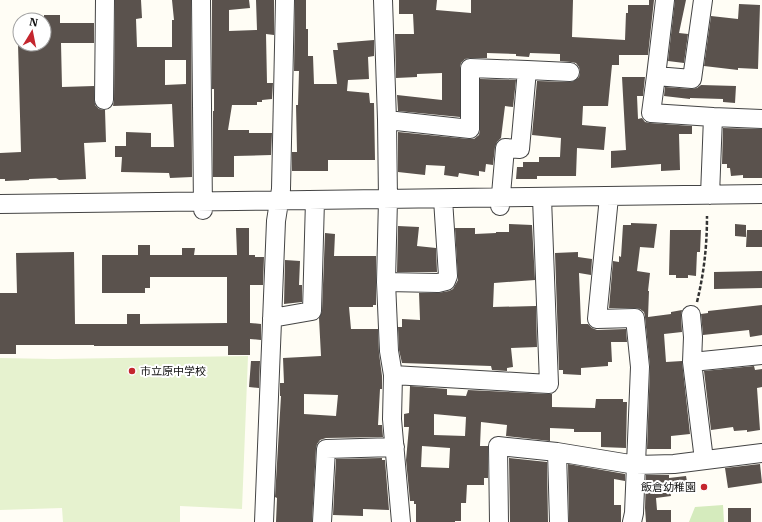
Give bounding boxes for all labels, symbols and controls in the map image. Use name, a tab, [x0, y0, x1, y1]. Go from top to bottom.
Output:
north arrow	[12, 12, 52, 52]
text: N	[28, 15, 40, 30]
place label: 市立原中学校	[140, 364, 206, 378]
marker: 市立原中学校	[127, 366, 137, 376]
place label: 飯倉幼稚園	[641, 480, 696, 494]
marker: 飯倉幼稚園	[699, 482, 709, 492]

